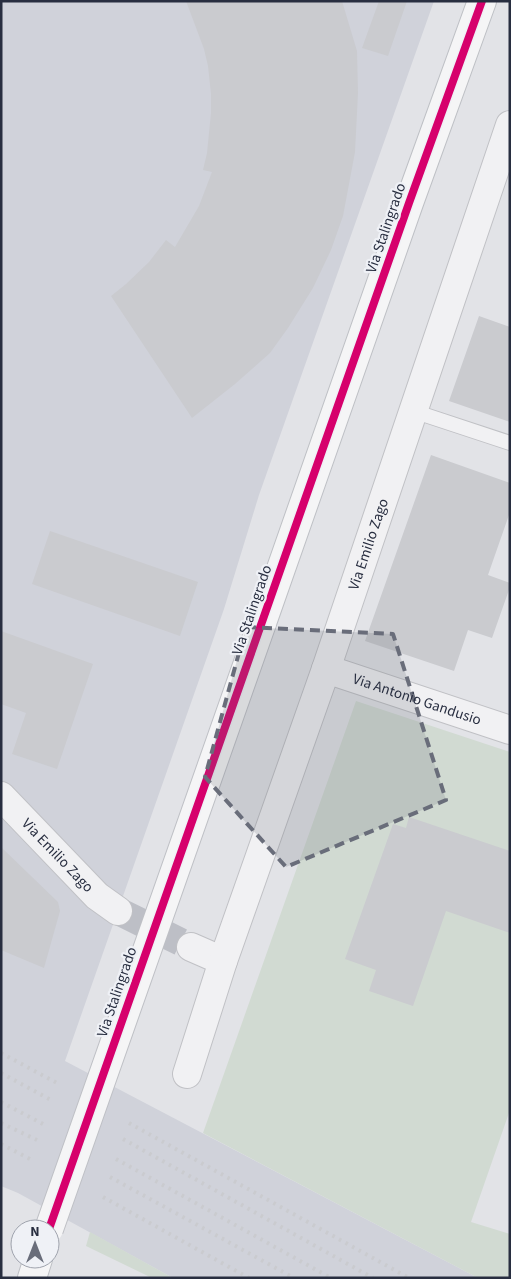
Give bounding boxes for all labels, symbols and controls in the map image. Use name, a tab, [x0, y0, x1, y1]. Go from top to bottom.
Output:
street label: Via Stalingrado	[361, 180, 411, 276]
street label: Via Emilio Zago	[343, 496, 393, 593]
street label: Via Stalingrado	[227, 562, 277, 658]
street label: Via Antonio Gandusio	[350, 668, 484, 730]
street label: Via Emilio Zago	[17, 813, 98, 897]
street label: Via Stalingrado	[92, 944, 142, 1040]
north arrow	[10, 1219, 60, 1269]
text: N	[30, 1222, 40, 1242]

